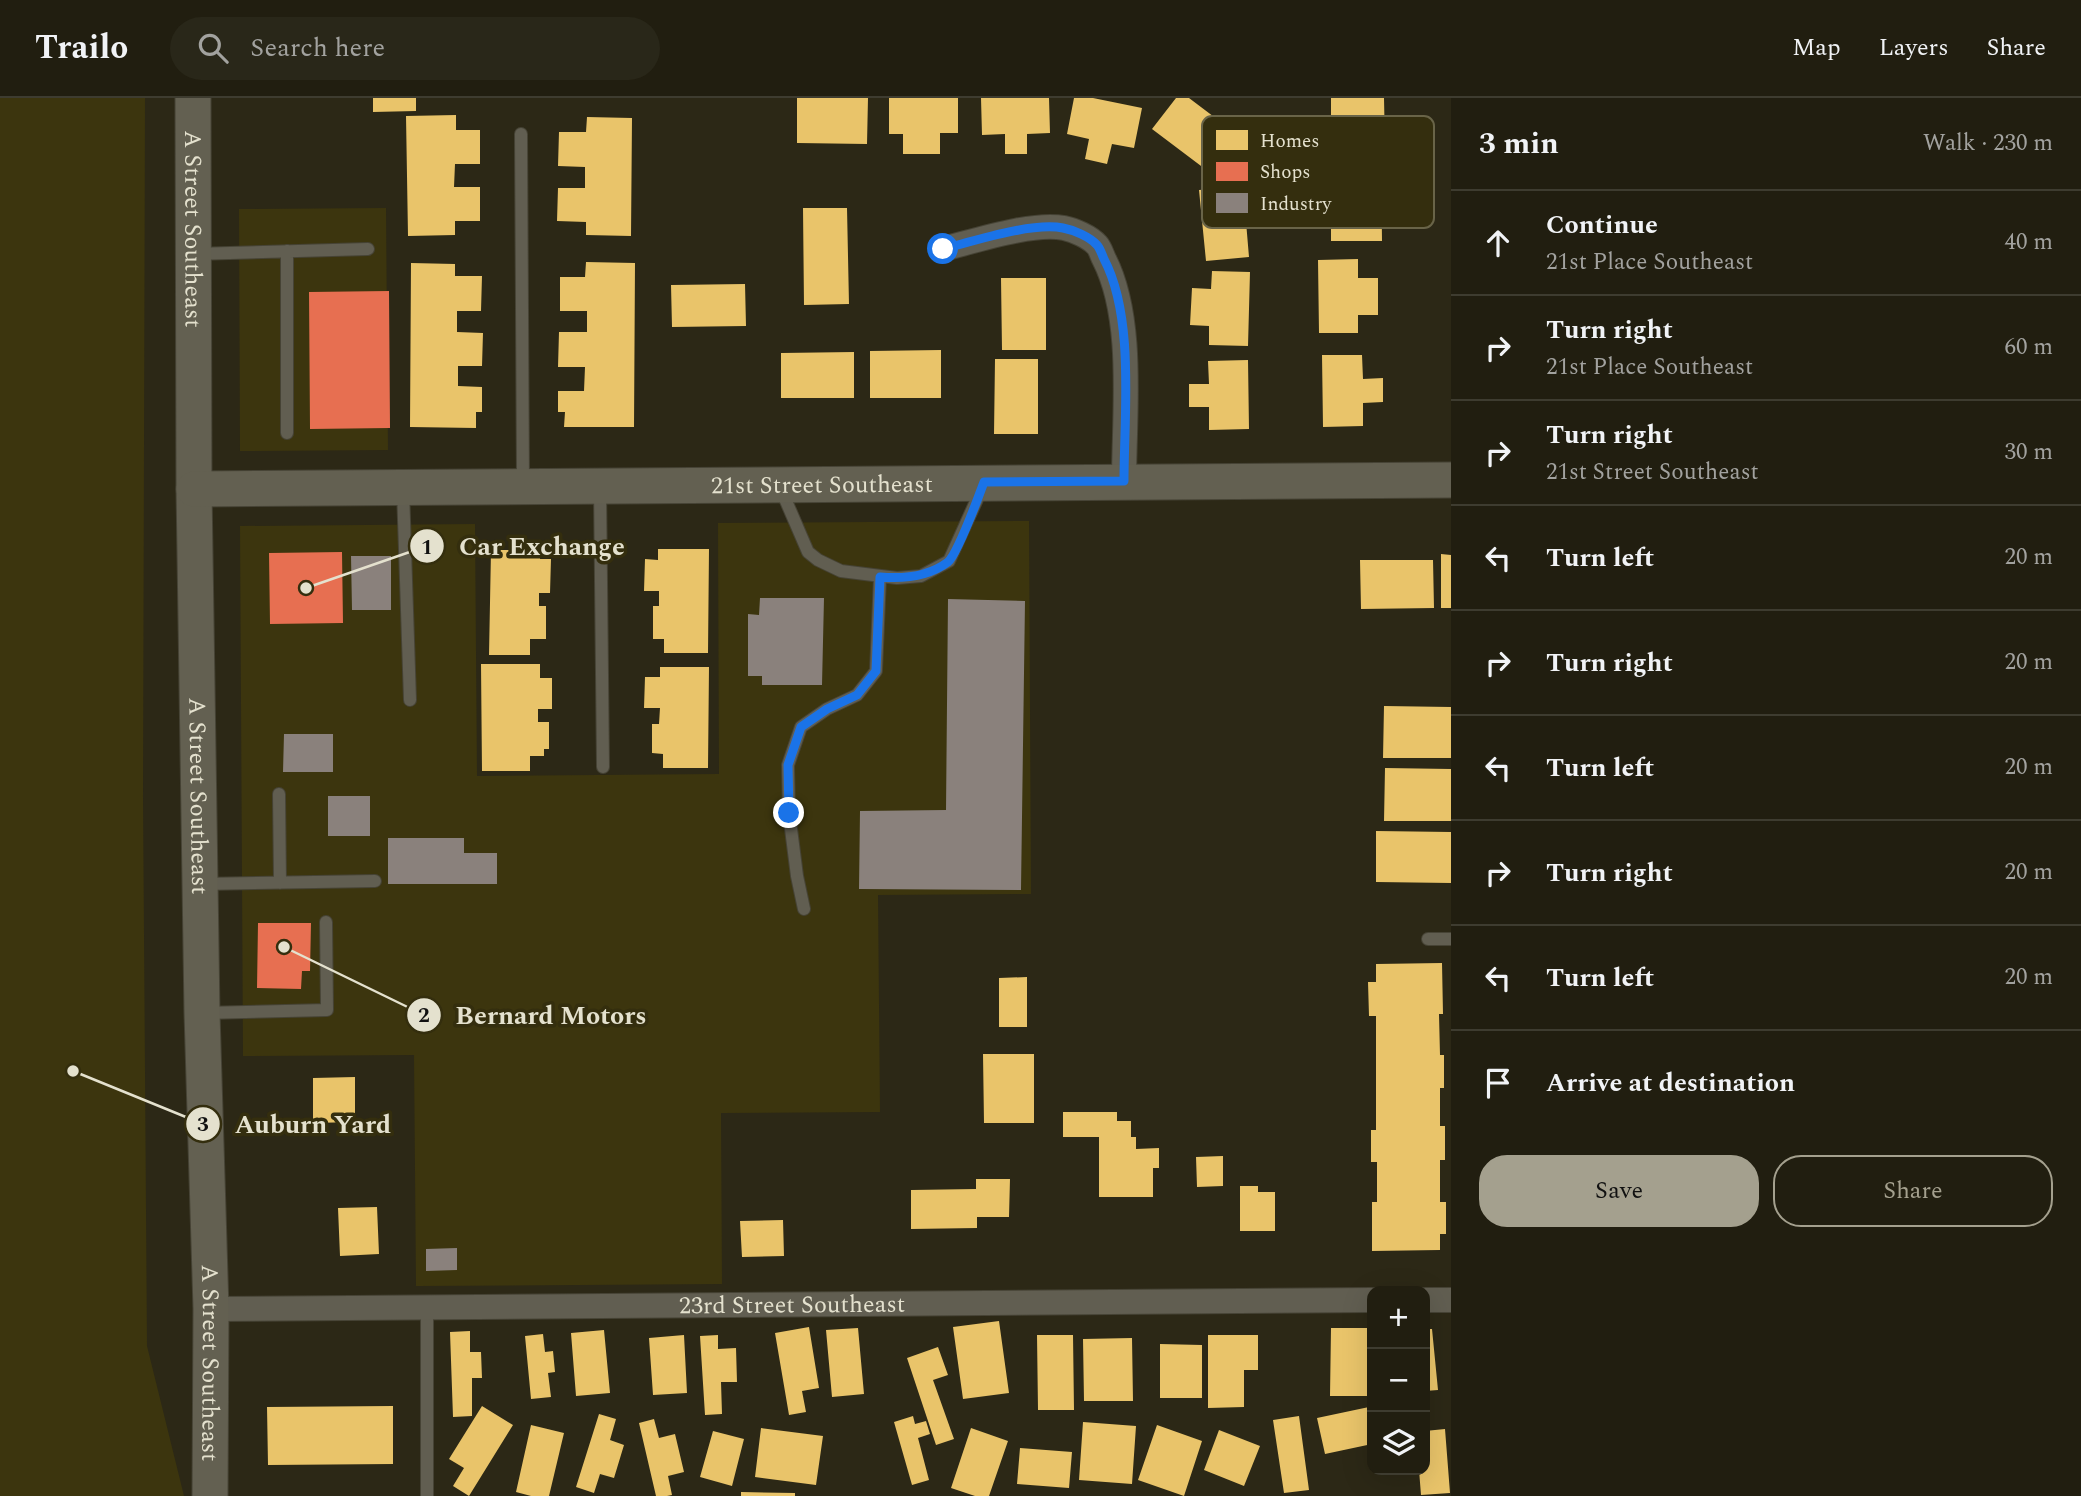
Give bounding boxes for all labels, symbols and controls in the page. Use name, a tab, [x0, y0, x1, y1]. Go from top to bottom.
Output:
search box	[170, 17, 660, 80]
text: Trailo	[35, 23, 128, 73]
text: Search here	[250, 28, 385, 68]
icon: search	[194, 29, 232, 67]
text: Map	[1792, 30, 1841, 66]
text: Layers	[1879, 30, 1949, 66]
text: Share	[1987, 30, 2046, 66]
legend	[1202, 116, 1434, 228]
text: 3 min	[1479, 121, 1559, 167]
text: Walk · 230 m	[1923, 126, 2053, 161]
text: Homes	[1260, 127, 1319, 156]
street label: A Street Southeast	[174, 130, 211, 328]
text: Shops	[1260, 158, 1310, 187]
text: Industry	[1260, 190, 1332, 219]
text: Continue	[1546, 205, 1658, 245]
icon: ahead	[1479, 224, 1517, 262]
text: 40 m	[2004, 225, 2053, 260]
route start	[927, 233, 958, 264]
text: 21st Place Southeast	[1546, 245, 1753, 280]
text: Turn right	[1546, 310, 1673, 350]
icon: right	[1479, 329, 1517, 367]
text: 60 m	[2004, 330, 2053, 365]
text: 21st Place Southeast	[1546, 350, 1753, 385]
text: Turn right	[1546, 415, 1673, 455]
icon: right	[1479, 434, 1517, 472]
text: 30 m	[2004, 435, 2053, 470]
text: 21st Street Southeast	[1546, 455, 1759, 490]
street label: 21st Street Southeast	[711, 467, 933, 504]
callout: Car Exchange	[410, 523, 639, 570]
text: Car Exchange	[459, 527, 625, 567]
text: 1	[421, 532, 433, 564]
text: Turn left	[1546, 538, 1654, 578]
icon: left	[1479, 539, 1517, 577]
text: 20 m	[2004, 540, 2053, 575]
text: Turn right	[1546, 643, 1673, 683]
icon: right	[1479, 644, 1517, 682]
text: 20 m	[2004, 645, 2053, 680]
street label: A Street Southeast	[178, 697, 217, 895]
text: Turn left	[1546, 748, 1654, 788]
icon: left	[1479, 749, 1517, 787]
text: 20 m	[2004, 750, 2053, 785]
route end	[773, 797, 804, 828]
text: Turn right	[1546, 853, 1673, 893]
icon: right	[1479, 854, 1517, 892]
text: 20 m	[2004, 855, 2053, 890]
text: Turn left	[1546, 958, 1654, 998]
icon: left	[1479, 959, 1517, 997]
text: 20 m	[2004, 960, 2053, 995]
callout: Bernard Motors	[406, 991, 661, 1038]
text: Bernard Motors	[455, 996, 647, 1036]
text: 2	[418, 1000, 430, 1032]
text: Arrive at destination	[1546, 1063, 1795, 1103]
icon: arrive	[1479, 1064, 1517, 1102]
callout: Auburn Yard	[186, 1100, 405, 1147]
text: Auburn Yard	[235, 1105, 391, 1145]
text: 3	[197, 1109, 209, 1141]
button: Save	[1479, 1155, 1759, 1227]
button: Share	[1773, 1155, 2053, 1227]
street label: A Street Southeast	[191, 1264, 228, 1462]
map controls	[1367, 1286, 1430, 1475]
button: +	[1367, 1286, 1430, 1349]
street label: 23rd Street Southeast	[679, 1287, 905, 1324]
button: −	[1367, 1349, 1430, 1412]
button: layers	[1367, 1412, 1430, 1475]

